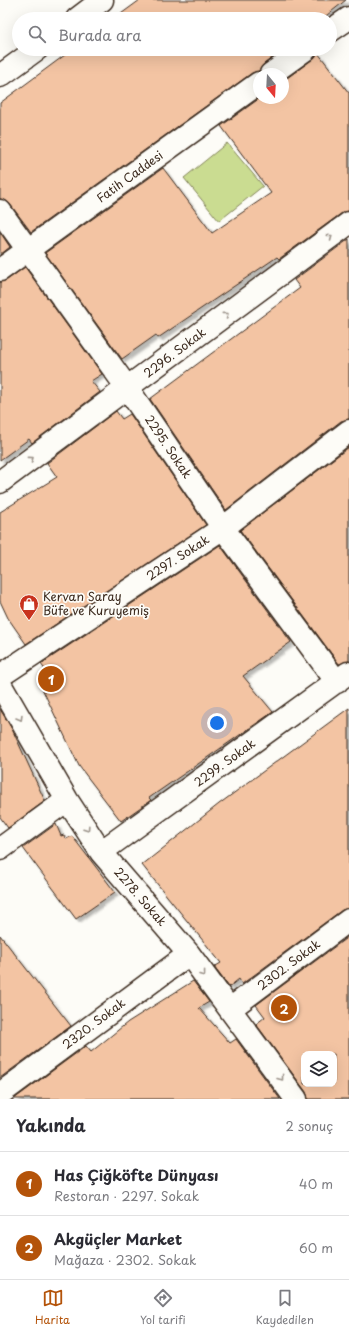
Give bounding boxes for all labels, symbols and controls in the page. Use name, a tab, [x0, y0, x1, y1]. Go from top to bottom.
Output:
search box	[12, 12, 337, 56]
icon: search	[26, 23, 48, 45]
text: Burada ara	[58, 23, 141, 46]
north arrow	[253, 68, 289, 104]
street label: Fatih Caddesi	[92, 146, 167, 206]
one-way arrow	[326, 235, 333, 242]
one-way arrow	[222, 312, 229, 320]
street label: 2296. Sokak	[140, 323, 209, 381]
street label: 2295. Sokak	[141, 411, 197, 482]
one-way arrow	[27, 457, 34, 464]
street label: 2297. Sokak	[142, 530, 213, 584]
place label: Kervan Saray Büfe ve Kuruyemiş	[43, 587, 149, 619]
shop icon: Kervan Saray Büfe ve Kuruyemiş	[18, 593, 40, 621]
pin: 1	[38, 664, 64, 694]
your location	[207, 713, 227, 733]
one-way arrow	[15, 714, 22, 721]
street label: 2299. Sokak	[190, 734, 259, 791]
one-way arrow	[82, 825, 89, 832]
street label: 2278. Sokak	[110, 863, 171, 930]
street label: 2302. Sokak	[253, 934, 324, 994]
one-way arrow	[199, 969, 206, 976]
street label: 2320. Sokak	[58, 993, 129, 1053]
pin: 2	[271, 993, 297, 1023]
map controls	[301, 1051, 337, 1087]
button: layers	[301, 1051, 337, 1087]
one-way arrow	[276, 1074, 283, 1081]
text: Yakında	[16, 1112, 86, 1138]
text: 2 sonuç	[285, 1116, 333, 1135]
text: Has Çiğköfte Dünyası	[54, 1163, 219, 1186]
text: 1	[26, 1174, 32, 1193]
text: 40 m	[299, 1174, 333, 1193]
text: Restoran · 2297. Sokak	[54, 1186, 199, 1205]
text: Akgüçler Market	[54, 1227, 182, 1250]
text: 2	[24, 1238, 34, 1257]
text: 60 m	[299, 1238, 333, 1257]
text: Mağaza · 2302. Sokak	[54, 1250, 197, 1269]
tab: Harita	[35, 1287, 70, 1328]
tab: Yol tarifi	[140, 1287, 186, 1328]
tab: Kaydedilen	[256, 1287, 314, 1328]

